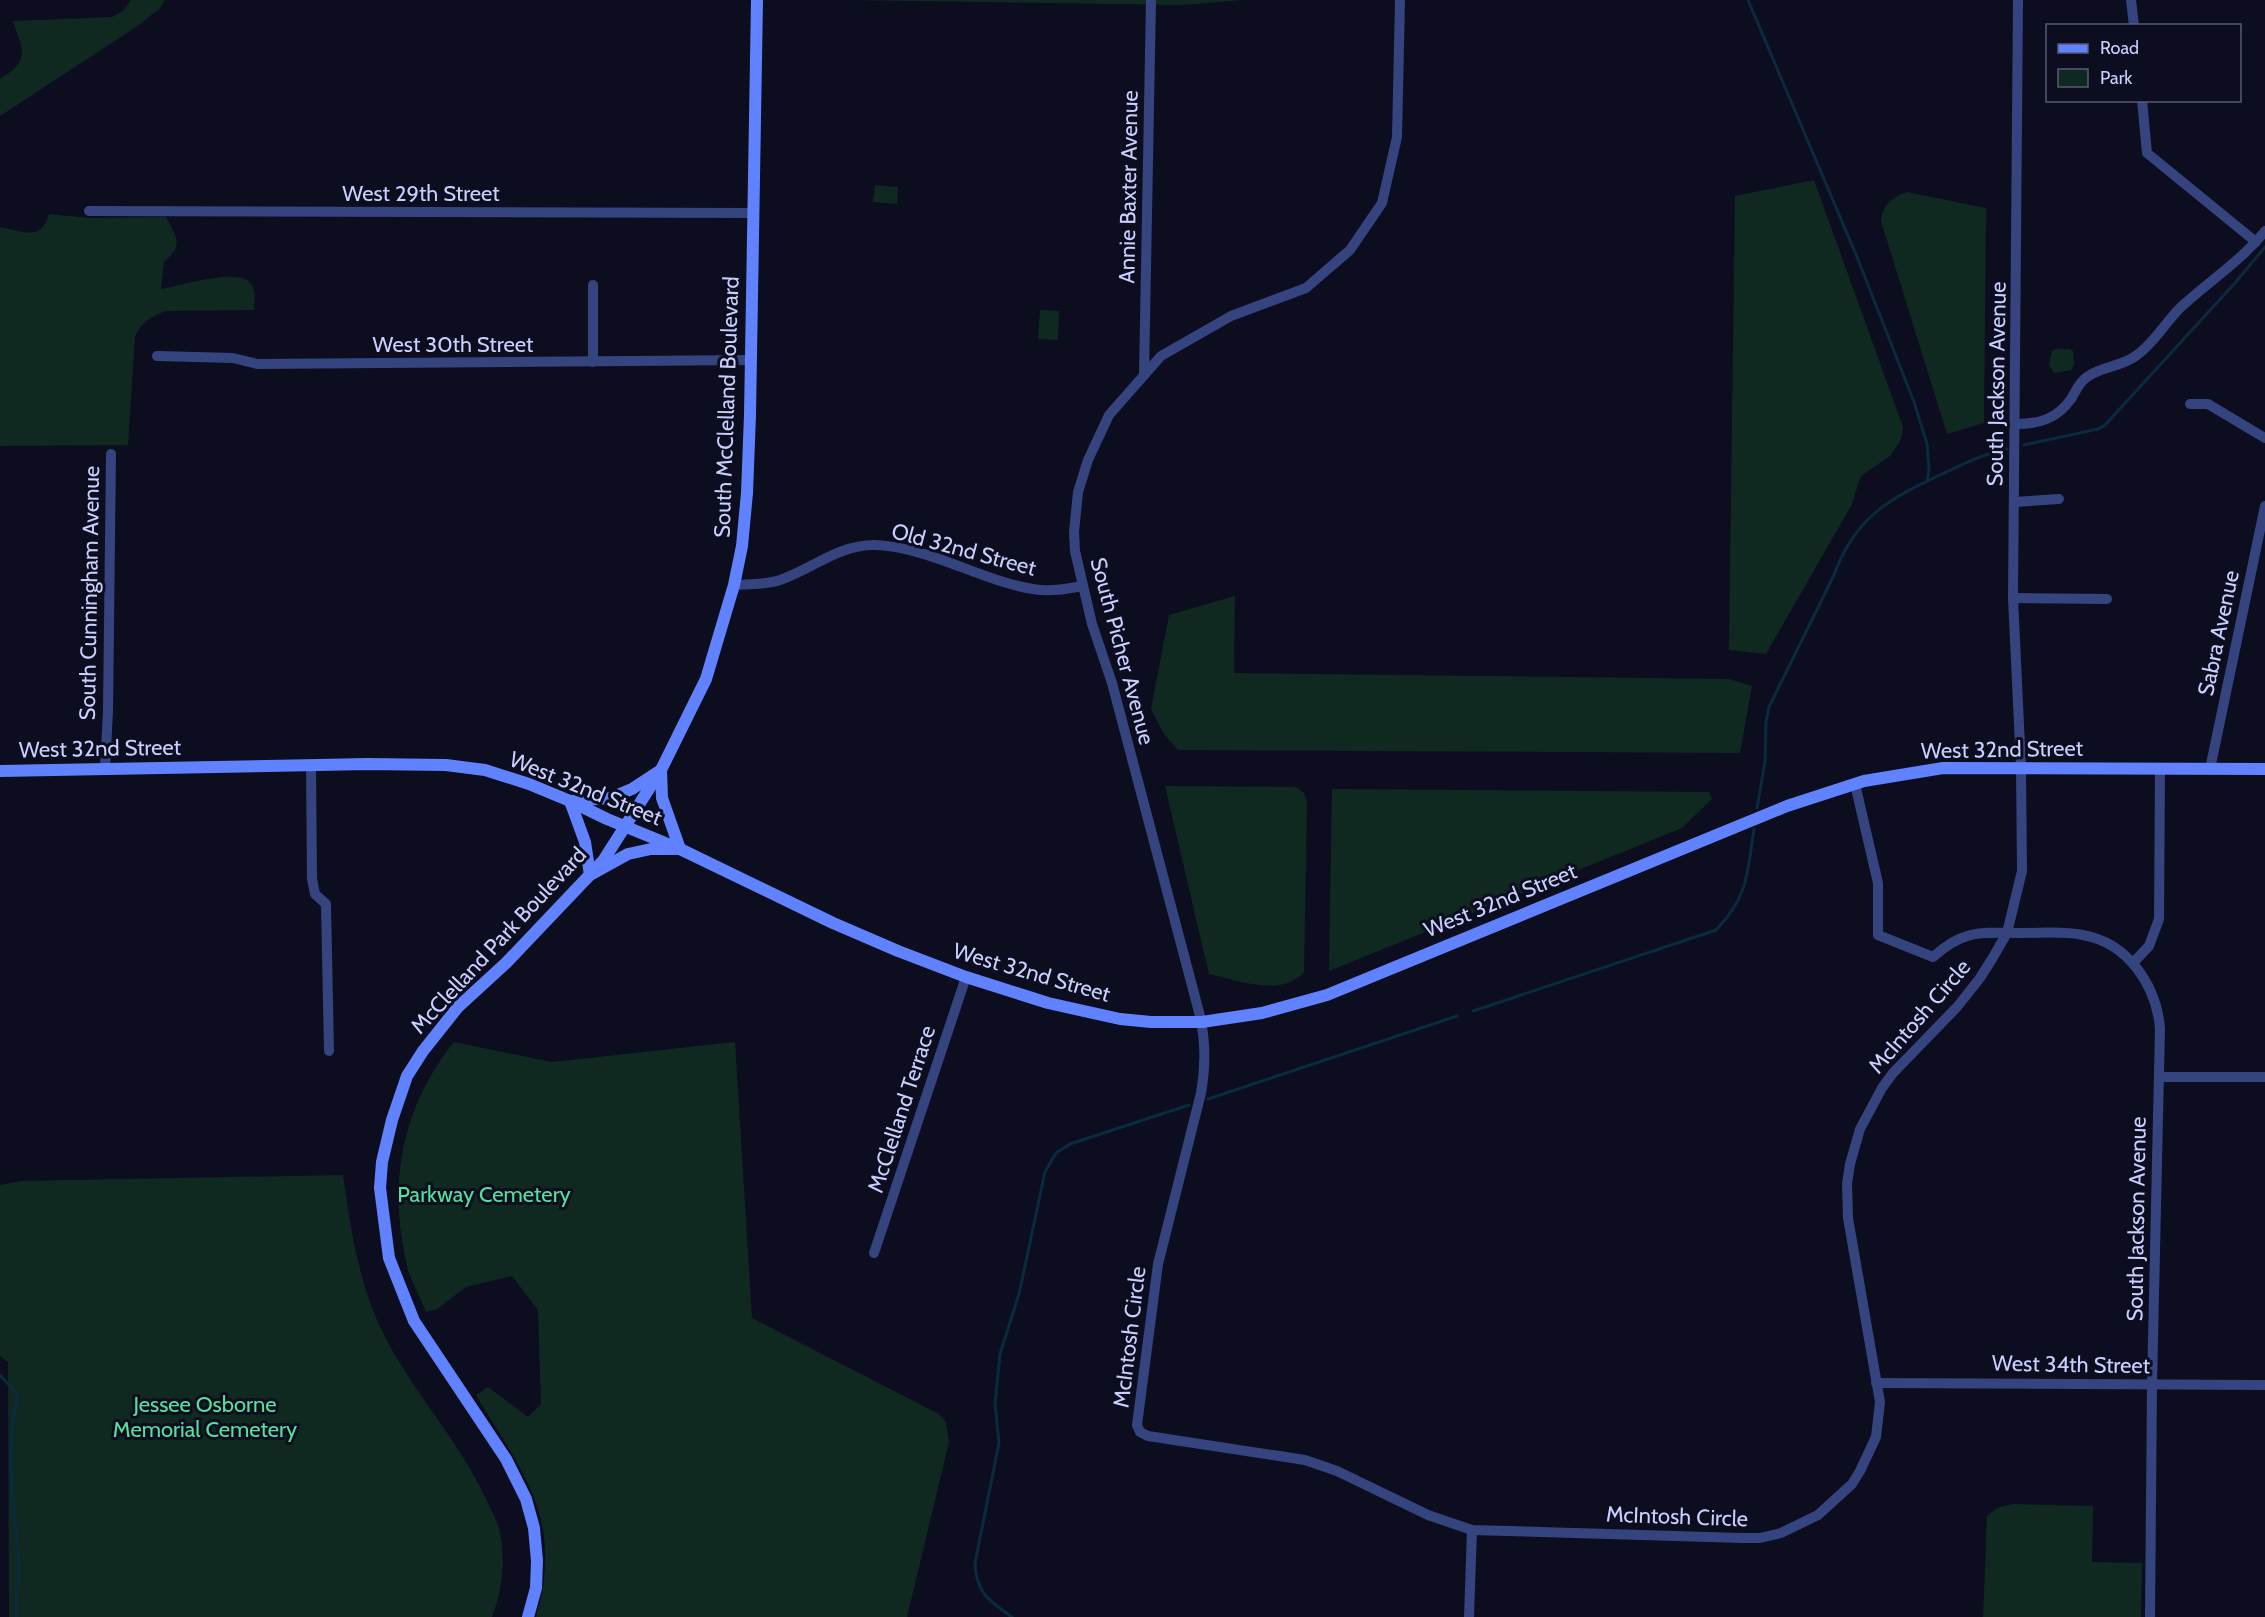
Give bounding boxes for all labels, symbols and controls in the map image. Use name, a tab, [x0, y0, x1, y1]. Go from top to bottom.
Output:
legend	[2046, 24, 2241, 102]
text: Road	[2100, 37, 2139, 59]
text: Park	[2100, 67, 2133, 89]
street label: Annie Baxter Avenue	[1113, 90, 1144, 284]
street label: West 29th Street	[342, 180, 500, 207]
street label: South McClelland Boulevard	[708, 276, 745, 538]
street label: South Jackson Avenue	[1981, 281, 2012, 487]
street label: West 30th Street	[373, 331, 534, 358]
street label: South Cunningham Avenue	[74, 466, 105, 720]
street label: Old 32nd Street	[889, 517, 1040, 582]
street label: South Picher Avenue	[1085, 555, 1160, 748]
street label: Sabra Avenue	[2192, 568, 2245, 698]
street label: West 32nd Street	[19, 734, 182, 763]
street label: West 32nd Street	[1921, 735, 2084, 764]
street label: West 32nd Street	[506, 746, 667, 832]
street label: McClelland Park Boulevard	[405, 841, 592, 1039]
street label: West 32nd Street	[1420, 857, 1581, 943]
street label: West 32nd Street	[950, 937, 1114, 1008]
street label: McIntosh Circle	[1863, 954, 1976, 1079]
street label: McClelland Terrace	[862, 1022, 941, 1196]
street label: South Jackson Avenue	[2121, 1116, 2152, 1322]
park label: Parkway Cemetery	[397, 1181, 571, 1208]
street label: McIntosh Circle	[1107, 1265, 1152, 1409]
street label: West 34th Street	[1992, 1350, 2151, 1379]
park label: Jessee Osborne Memorial Cemetery	[113, 1391, 297, 1443]
street label: McIntosh Circle	[1605, 1501, 1749, 1532]

